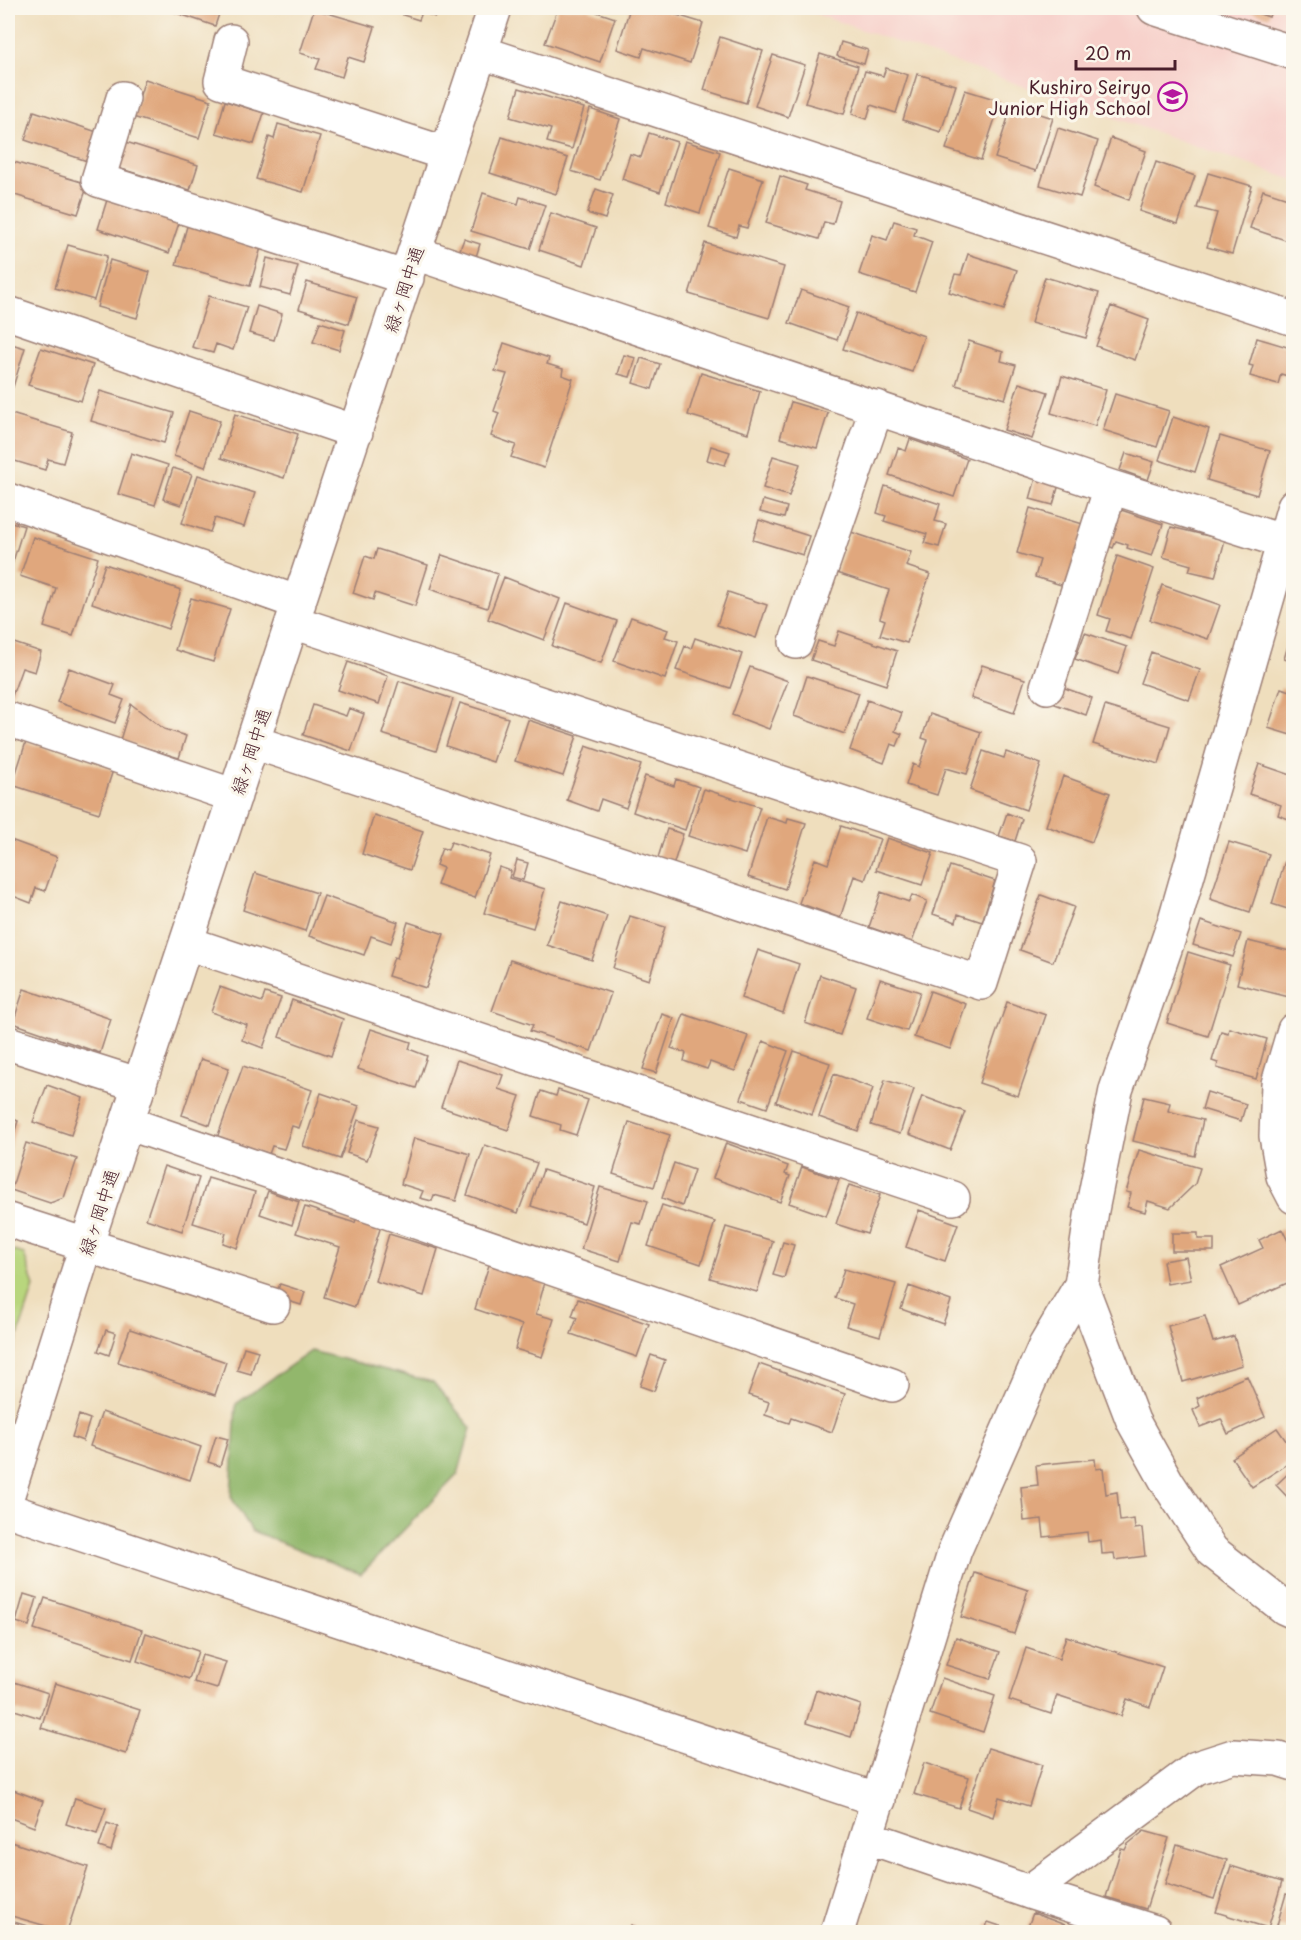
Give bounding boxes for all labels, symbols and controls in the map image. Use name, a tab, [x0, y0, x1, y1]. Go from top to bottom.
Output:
scale bar	[1076, 33, 1175, 71]
text: 20 m	[1085, 39, 1131, 66]
place label: Kushiro Seiryo Junior High School	[988, 73, 1151, 121]
school or university icon: Kushiro Seiryo Junior High School	[1156, 80, 1188, 112]
street label: 緑ヶ岡中通	[376, 242, 430, 336]
street label: 緑ヶ岡中通	[223, 704, 277, 798]
street label: 緑ヶ岡中通	[71, 1165, 125, 1259]

